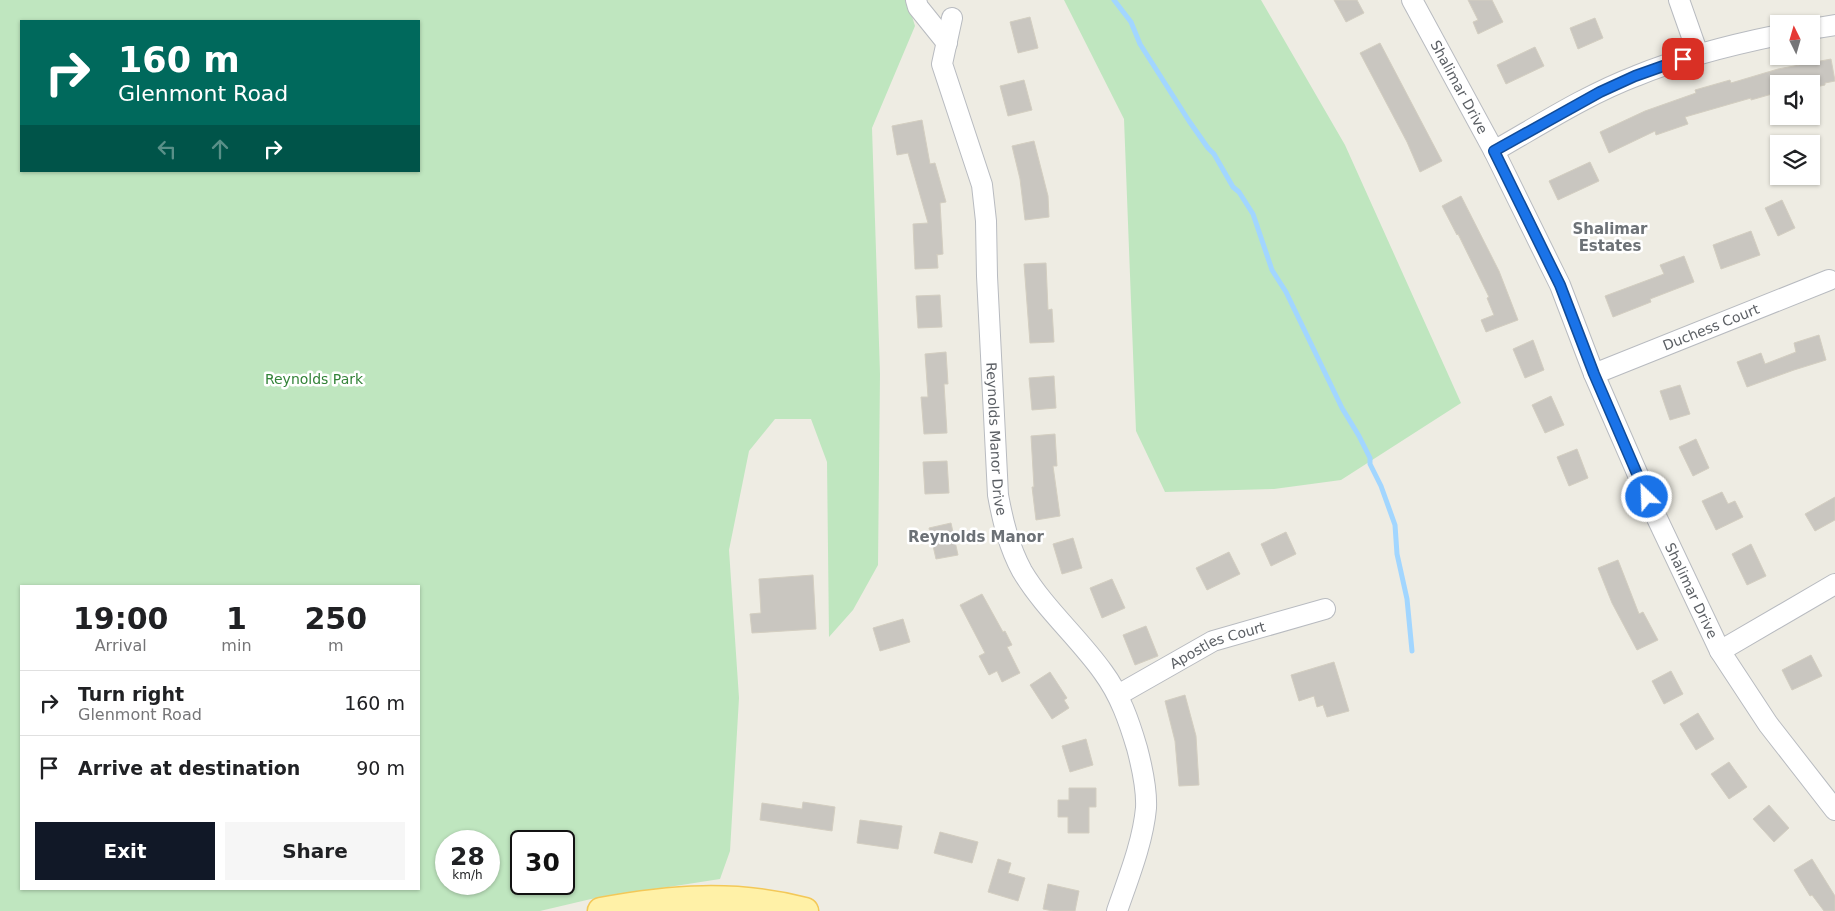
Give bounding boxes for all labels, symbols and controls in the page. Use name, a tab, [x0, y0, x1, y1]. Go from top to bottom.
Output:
north arrow	[1770, 15, 1820, 65]
map controls	[1770, 15, 1820, 185]
street label: Shalimar Drive	[1427, 38, 1491, 136]
pin	[1662, 38, 1704, 80]
icon: right	[35, 40, 100, 105]
text: 160 m	[118, 40, 240, 80]
icon: arrive	[1669, 45, 1697, 73]
button: sound	[1770, 75, 1820, 125]
text: Glenmont Road	[118, 81, 288, 106]
icon: left	[153, 135, 181, 163]
icon: ahead	[206, 135, 234, 163]
icon: right	[259, 135, 287, 163]
button: layers	[1770, 135, 1820, 185]
district label: Shalimar Estates	[1572, 220, 1648, 255]
street label: Duchess Court	[1660, 301, 1762, 354]
street label: Reynolds Manor Drive	[983, 362, 1010, 517]
park label: Reynolds Park	[265, 371, 364, 387]
position arrow	[1620, 470, 1672, 522]
district label: Reynolds Manor	[908, 528, 1045, 546]
street label: Shalimar Drive	[1662, 540, 1721, 641]
text: 19:00	[73, 601, 168, 636]
text: 1	[226, 601, 247, 636]
text: 250	[304, 601, 367, 636]
street label: Apostles Court	[1167, 618, 1268, 672]
text: Arrival	[95, 636, 147, 655]
text: min	[221, 636, 252, 655]
text: m	[328, 636, 344, 655]
text: Turn right	[78, 683, 184, 705]
icon: right	[35, 689, 63, 717]
text: 160 m	[344, 692, 405, 714]
text: Glenmont Road	[78, 705, 202, 724]
icon: arrive	[35, 754, 63, 782]
text: Arrive at destination	[78, 757, 300, 779]
text: 90 m	[356, 757, 405, 779]
button: Exit	[35, 822, 215, 880]
button: Share	[225, 822, 405, 880]
speed limit sign: 30	[510, 830, 575, 895]
text: 28	[450, 842, 485, 871]
text: km/h	[452, 868, 483, 882]

